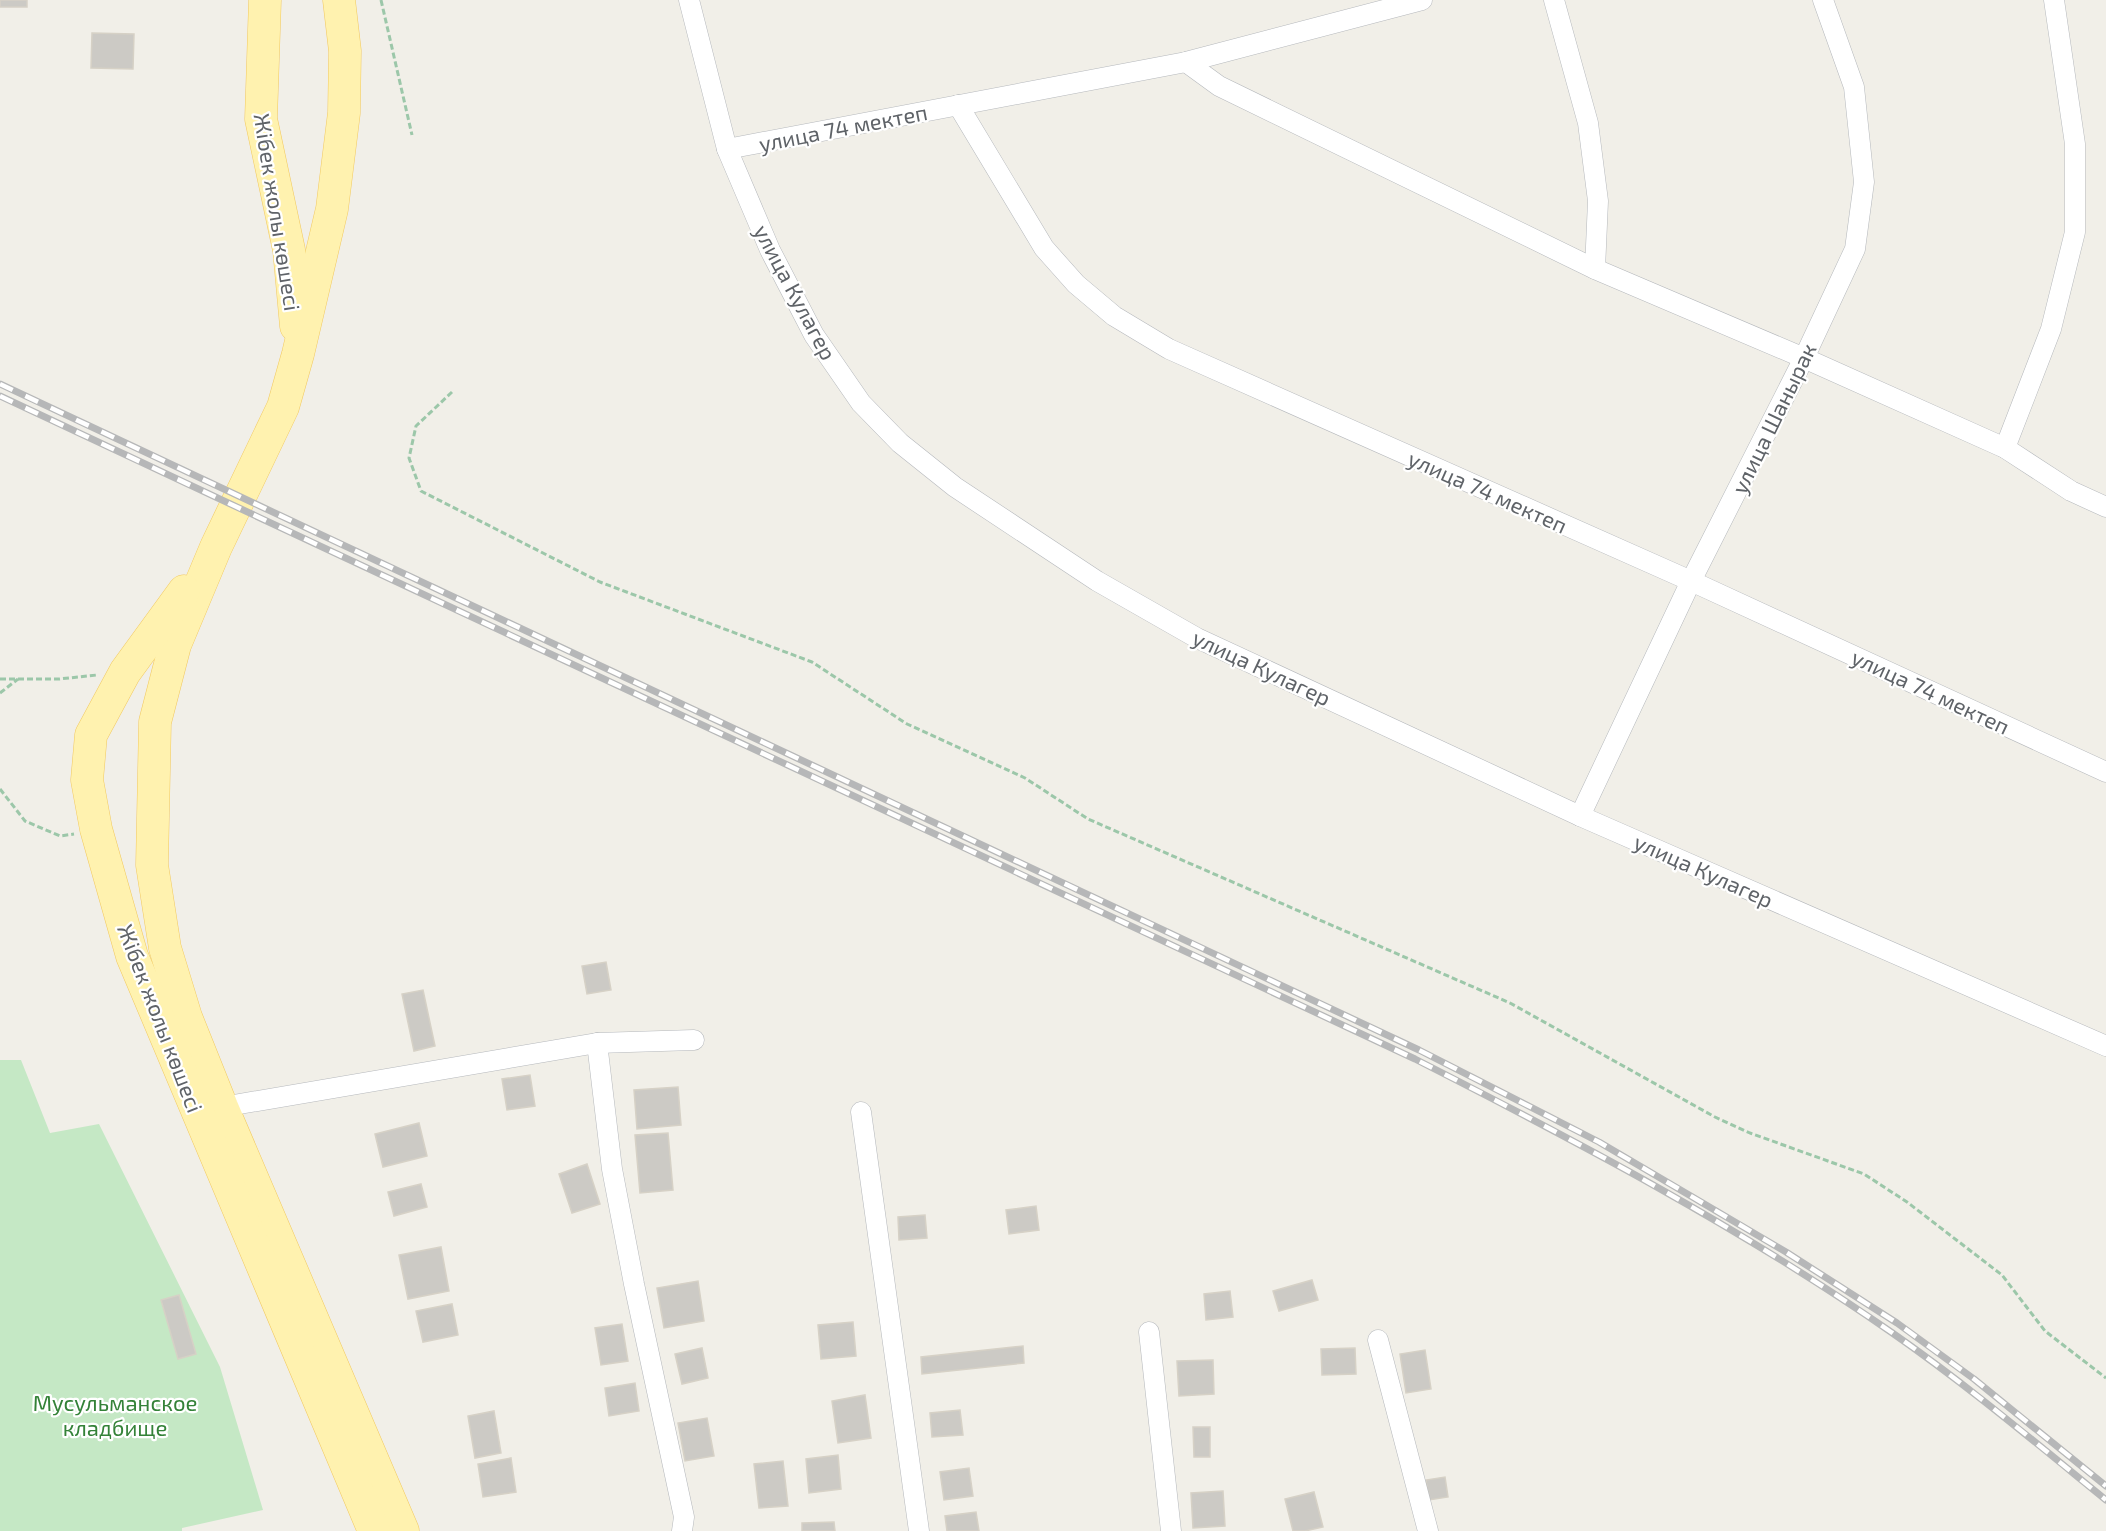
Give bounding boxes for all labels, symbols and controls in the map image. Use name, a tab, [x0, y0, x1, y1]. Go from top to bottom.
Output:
street label: улица 74 мектеп	[756, 98, 930, 157]
street label: Жібек жолы көшесі	[250, 111, 306, 313]
street label: улица Кулагер	[749, 220, 843, 365]
street label: улица Шанырак	[1725, 338, 1822, 498]
street label: улица 74 мектеп	[1404, 444, 1572, 539]
street label: улица Кулагер	[1188, 624, 1335, 711]
street label: улица 74 мектеп	[1847, 643, 2014, 740]
street label: улица Кулагер	[1630, 828, 1778, 913]
street label: Жібек жолы көшесі	[113, 920, 209, 1116]
park label: Мусульманское кладбище	[33, 1389, 197, 1440]

